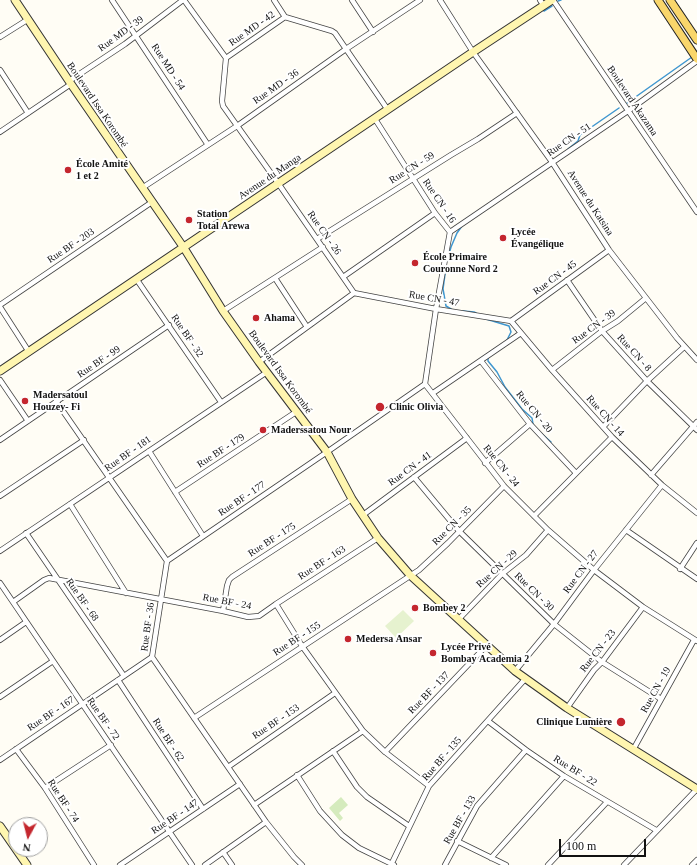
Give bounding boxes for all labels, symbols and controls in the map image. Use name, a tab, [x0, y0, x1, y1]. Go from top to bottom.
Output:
street label: Rue MD - 42	[227, 9, 277, 49]
street label: Rue MD - 39	[96, 14, 146, 54]
street label: Rue MD - 54	[149, 41, 187, 93]
street label: Boulevard Issa Korombé	[64, 60, 130, 150]
street label: Boulevard Akazama	[604, 64, 660, 138]
street label: Rue MD - 36	[251, 67, 301, 107]
street label: Rue CN - 51	[545, 121, 593, 159]
street label: Rue CN - 59	[387, 149, 437, 187]
street label: Avenue du Manga	[236, 152, 304, 202]
place label: École Amité 1 et 2	[76, 158, 128, 182]
marker: École Amité 1 et 2	[63, 165, 73, 175]
street label: Avenue du Katsina	[564, 168, 616, 238]
street label: Rue CN - 16	[420, 177, 458, 225]
place label: Station Total Arewa	[197, 208, 250, 232]
street label: Rue CN - 26	[305, 209, 343, 257]
marker: Station Total Arewa	[184, 215, 194, 225]
street label: Rue BF - 203	[45, 226, 97, 266]
place label: Lycée Évangélique	[511, 226, 564, 250]
marker: Lycée Évangélique	[498, 233, 508, 243]
place label: École Primaire Couronne Nord 2	[423, 251, 498, 274]
marker: École Primaire Couronne Nord 2	[410, 258, 420, 268]
street label: Rue CN - 45	[531, 258, 579, 298]
street label: Rue CN - 47	[408, 289, 460, 309]
street label: Rue CN - 39	[570, 307, 618, 347]
street label: Rue BF - 32	[168, 312, 206, 360]
place label: Ahama	[264, 312, 295, 324]
marker: Ahama	[251, 313, 261, 323]
street label: Boulevard Issa Korombé	[246, 328, 314, 416]
street label: Rue CN - 8	[614, 332, 654, 374]
street label: Rue BF - 99	[75, 343, 123, 381]
place label: Madersatoul Houzey- Fi	[33, 389, 87, 412]
street label: Rue CN - 20	[513, 389, 555, 435]
street label: Rue CN - 14	[584, 393, 626, 439]
marker: Madersatoul Houzey- Fi	[20, 396, 30, 406]
marker: Clinic Olivia	[374, 401, 386, 413]
place label: Clinic Olivia	[389, 401, 443, 413]
place label: Maderssatou Nour	[271, 424, 351, 436]
marker: Maderssatou Nour	[258, 425, 268, 435]
street label: Rue BF - 179	[195, 431, 247, 471]
street label: Rue BF - 181	[102, 434, 154, 474]
street label: Rue CN - 24	[480, 442, 522, 490]
street label: Rue CN - 41	[386, 449, 434, 489]
street label: Rue BF - 177	[216, 479, 268, 519]
street label: Rue CN - 35	[430, 504, 474, 548]
street label: Rue BF - 175	[246, 520, 298, 560]
street label: Rue BF - 163	[296, 543, 348, 583]
street label: Rue CN - 29	[474, 548, 520, 590]
street label: Rue CN - 27	[561, 548, 601, 596]
street label: Rue CN - 30	[512, 570, 556, 614]
street label: Rue BF - 68	[63, 576, 101, 624]
street label: Rue BF - 24	[202, 591, 252, 613]
street label: Rue BF - 36	[139, 602, 157, 652]
place label: Bombey 2	[423, 602, 466, 614]
marker: Bombey 2	[410, 603, 420, 613]
street label: Rue BF - 155	[271, 619, 323, 659]
street label: Rue CN - 23	[578, 627, 618, 675]
place label: Medersa Ansar	[356, 633, 422, 645]
marker: Medersa Ansar	[343, 634, 353, 644]
place label: Lycée Privé Bombay Academia 2	[441, 641, 529, 664]
marker: Lycée Privé Bombay Academia 2	[428, 648, 438, 658]
street label: Rue CN - 19	[638, 665, 674, 715]
street label: Rue BF - 137	[406, 669, 452, 717]
street label: Rue BF - 167	[25, 694, 77, 734]
street label: Rue BF - 72	[84, 695, 122, 743]
street label: Rue BF - 153	[250, 702, 302, 742]
street label: Rue BF - 62	[150, 716, 186, 764]
place label: Clinique Lumière	[536, 716, 612, 728]
marker: Clinique Lumière	[615, 716, 627, 728]
street label: Rue BF - 135	[420, 735, 464, 783]
street label: Rue BF - 22	[551, 753, 599, 789]
street label: Rue BF - 74	[45, 777, 81, 825]
street label: Rue BF - 133	[441, 794, 479, 846]
street label: Rue BF - 147	[149, 797, 201, 837]
north arrow	[8, 817, 48, 857]
scale bar	[561, 831, 648, 857]
text: 100 m	[566, 839, 596, 853]
text: N	[22, 841, 31, 854]

